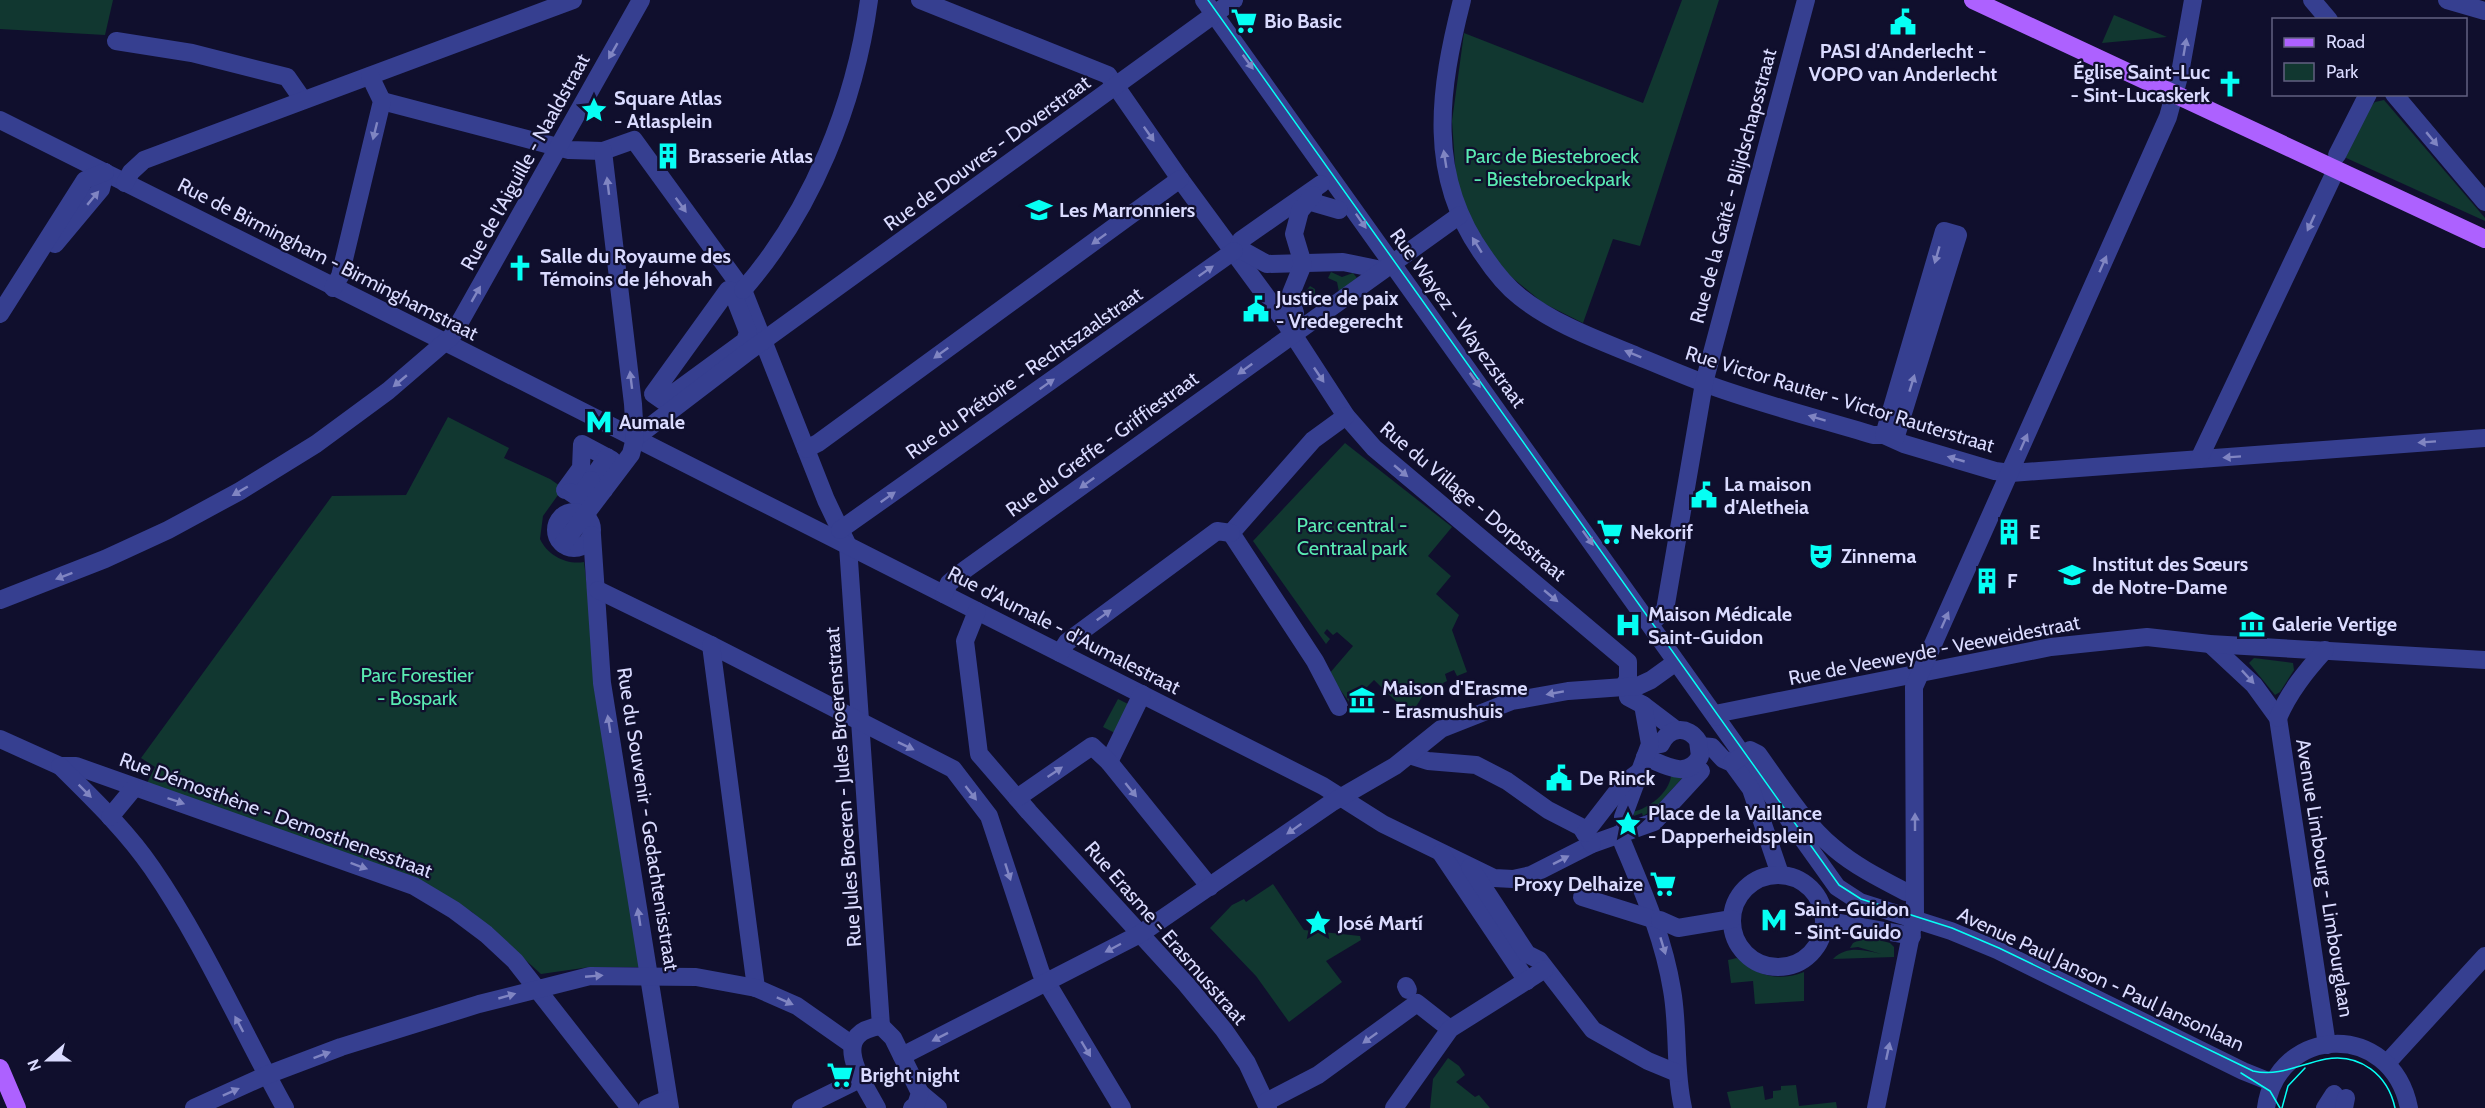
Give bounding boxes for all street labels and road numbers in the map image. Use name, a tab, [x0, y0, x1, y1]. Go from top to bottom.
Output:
street label: Rue de la Gaîté - Blijdschapsstraat	[1685, 46, 1781, 326]
street label: Rue de l'Aiguille - Naaldstraat	[455, 49, 595, 275]
street label: Rue de Douvres - Doverstraat	[879, 70, 1095, 236]
street label: Rue de Birmingham - Birminghamstraat	[174, 173, 482, 346]
street label: Rue Wayez - Wayezstraat	[1385, 224, 1531, 412]
street label: Rue du Prétoire - Rechtszaalstraat	[901, 282, 1147, 464]
street label: Rue Victor Rauter - Victor Rauterstraat	[1683, 340, 1998, 458]
street label: Rue du Greffe - Griffiestraat	[1001, 366, 1203, 522]
street label: Rue du Village - Dorpsstraat	[1375, 416, 1571, 586]
street label: Rue d'Aumale - d'Aumalestraat	[944, 561, 1185, 699]
street label: Rue de Veeweyde - Veeweidestraat	[1786, 610, 2082, 690]
street label: Rue Jules Broeren - Jules Broerenstraat	[820, 626, 866, 948]
street label: Rue du Souvenir - Gedachtenisstraat	[612, 666, 684, 973]
street label: Avenue Limbourg - Limbourglaan	[2291, 737, 2359, 1019]
street label: Rue Démosthène - Demosthenesstraat	[116, 747, 436, 883]
street label: Rue Erasme - Erasmusstraat	[1080, 836, 1252, 1030]
street label: Avenue Paul Janson - Paul Jansonlaan	[1954, 902, 2248, 1056]

